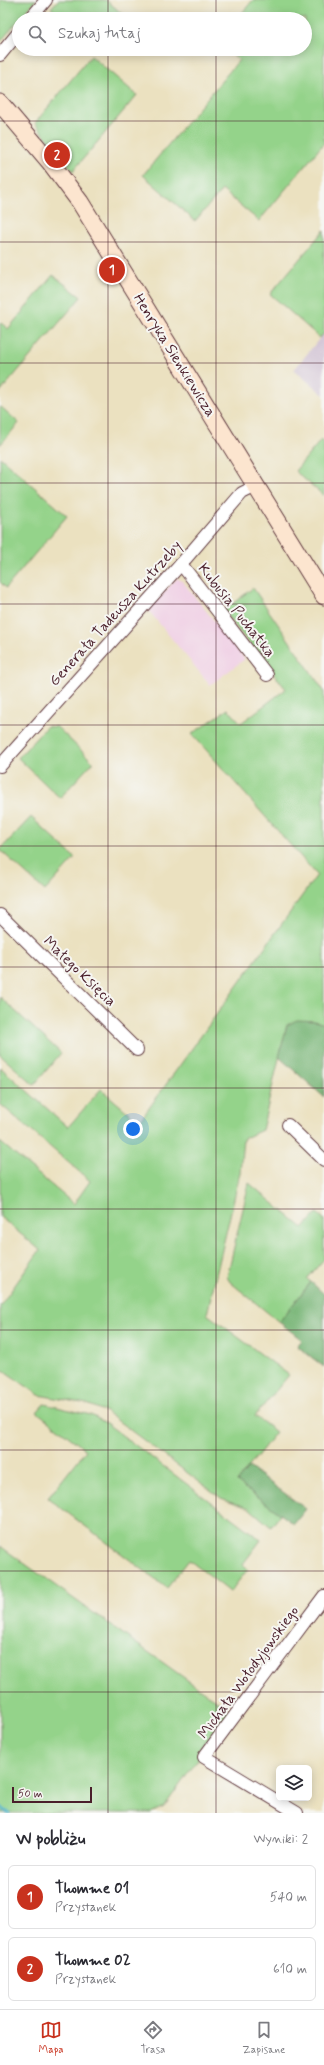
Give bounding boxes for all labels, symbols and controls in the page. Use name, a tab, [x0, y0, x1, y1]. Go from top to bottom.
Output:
search box	[12, 12, 312, 56]
icon: search	[26, 23, 48, 45]
text: Szukaj tutaj	[58, 24, 141, 44]
pin: 2	[44, 140, 70, 170]
pin: 1	[99, 255, 125, 285]
street label: Henryka Sienkiewicza	[128, 290, 220, 421]
street label: Generała Tadeusza Kutrzeby	[45, 537, 187, 691]
street label: Kubusia Puchatka	[193, 559, 279, 662]
street label: Małego Księcia	[39, 932, 120, 1012]
your location	[123, 1119, 143, 1139]
street label: Michała Wołodyjowskiego	[194, 1602, 304, 1743]
map controls	[276, 1765, 312, 1801]
button: layers	[276, 1765, 312, 1801]
scale bar	[12, 1785, 92, 1804]
text: 50 m	[18, 1787, 43, 1801]
text: W pobliżu	[16, 1828, 85, 1850]
text: Wyniki: 2	[254, 1831, 308, 1848]
text: Thomme 01	[55, 1879, 129, 1899]
text: 1	[27, 1889, 33, 1906]
text: 540 m	[270, 1889, 307, 1906]
text: Przystanek	[55, 1899, 116, 1916]
text: Thomme 02	[55, 1951, 131, 1971]
text: 2	[27, 1961, 33, 1978]
text: 610 m	[273, 1961, 307, 1978]
text: Przystanek	[55, 1971, 116, 1988]
tab: Mapa	[38, 2019, 64, 2057]
tab: Trasa	[141, 2019, 165, 2057]
tab: Zapisane	[242, 2019, 286, 2057]

